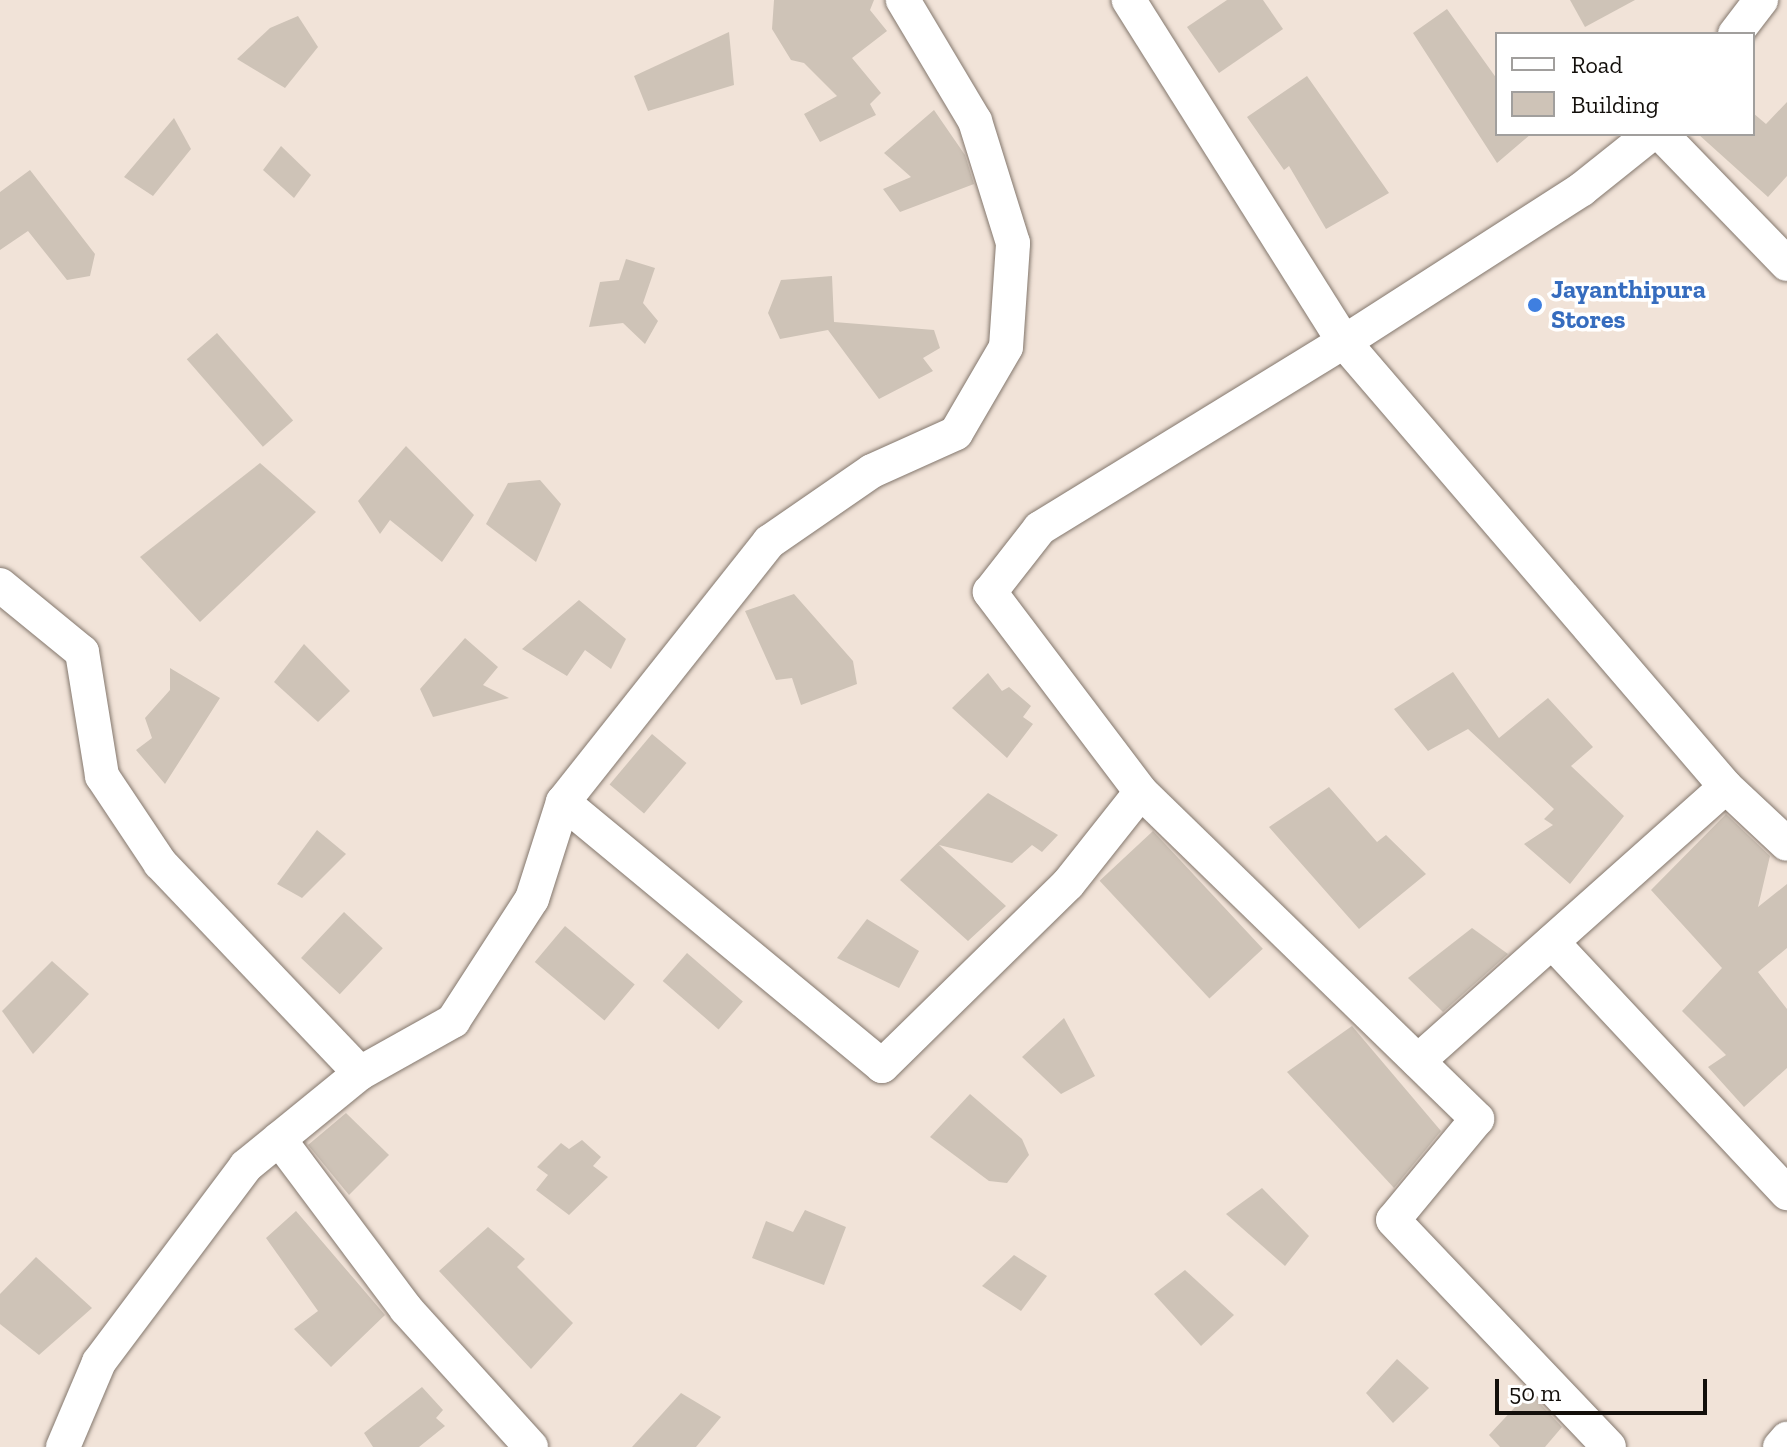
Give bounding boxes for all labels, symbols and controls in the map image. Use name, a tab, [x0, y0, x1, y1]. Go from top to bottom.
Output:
legend	[1495, 32, 1755, 136]
text: Road	[1571, 50, 1623, 79]
text: Building	[1571, 90, 1659, 119]
place label: Jayanthipura Stores	[1551, 274, 1706, 336]
marker: Jayanthipura Stores	[1526, 296, 1544, 314]
scale bar	[1499, 1363, 1711, 1413]
text: 50 m	[1509, 1378, 1561, 1407]

